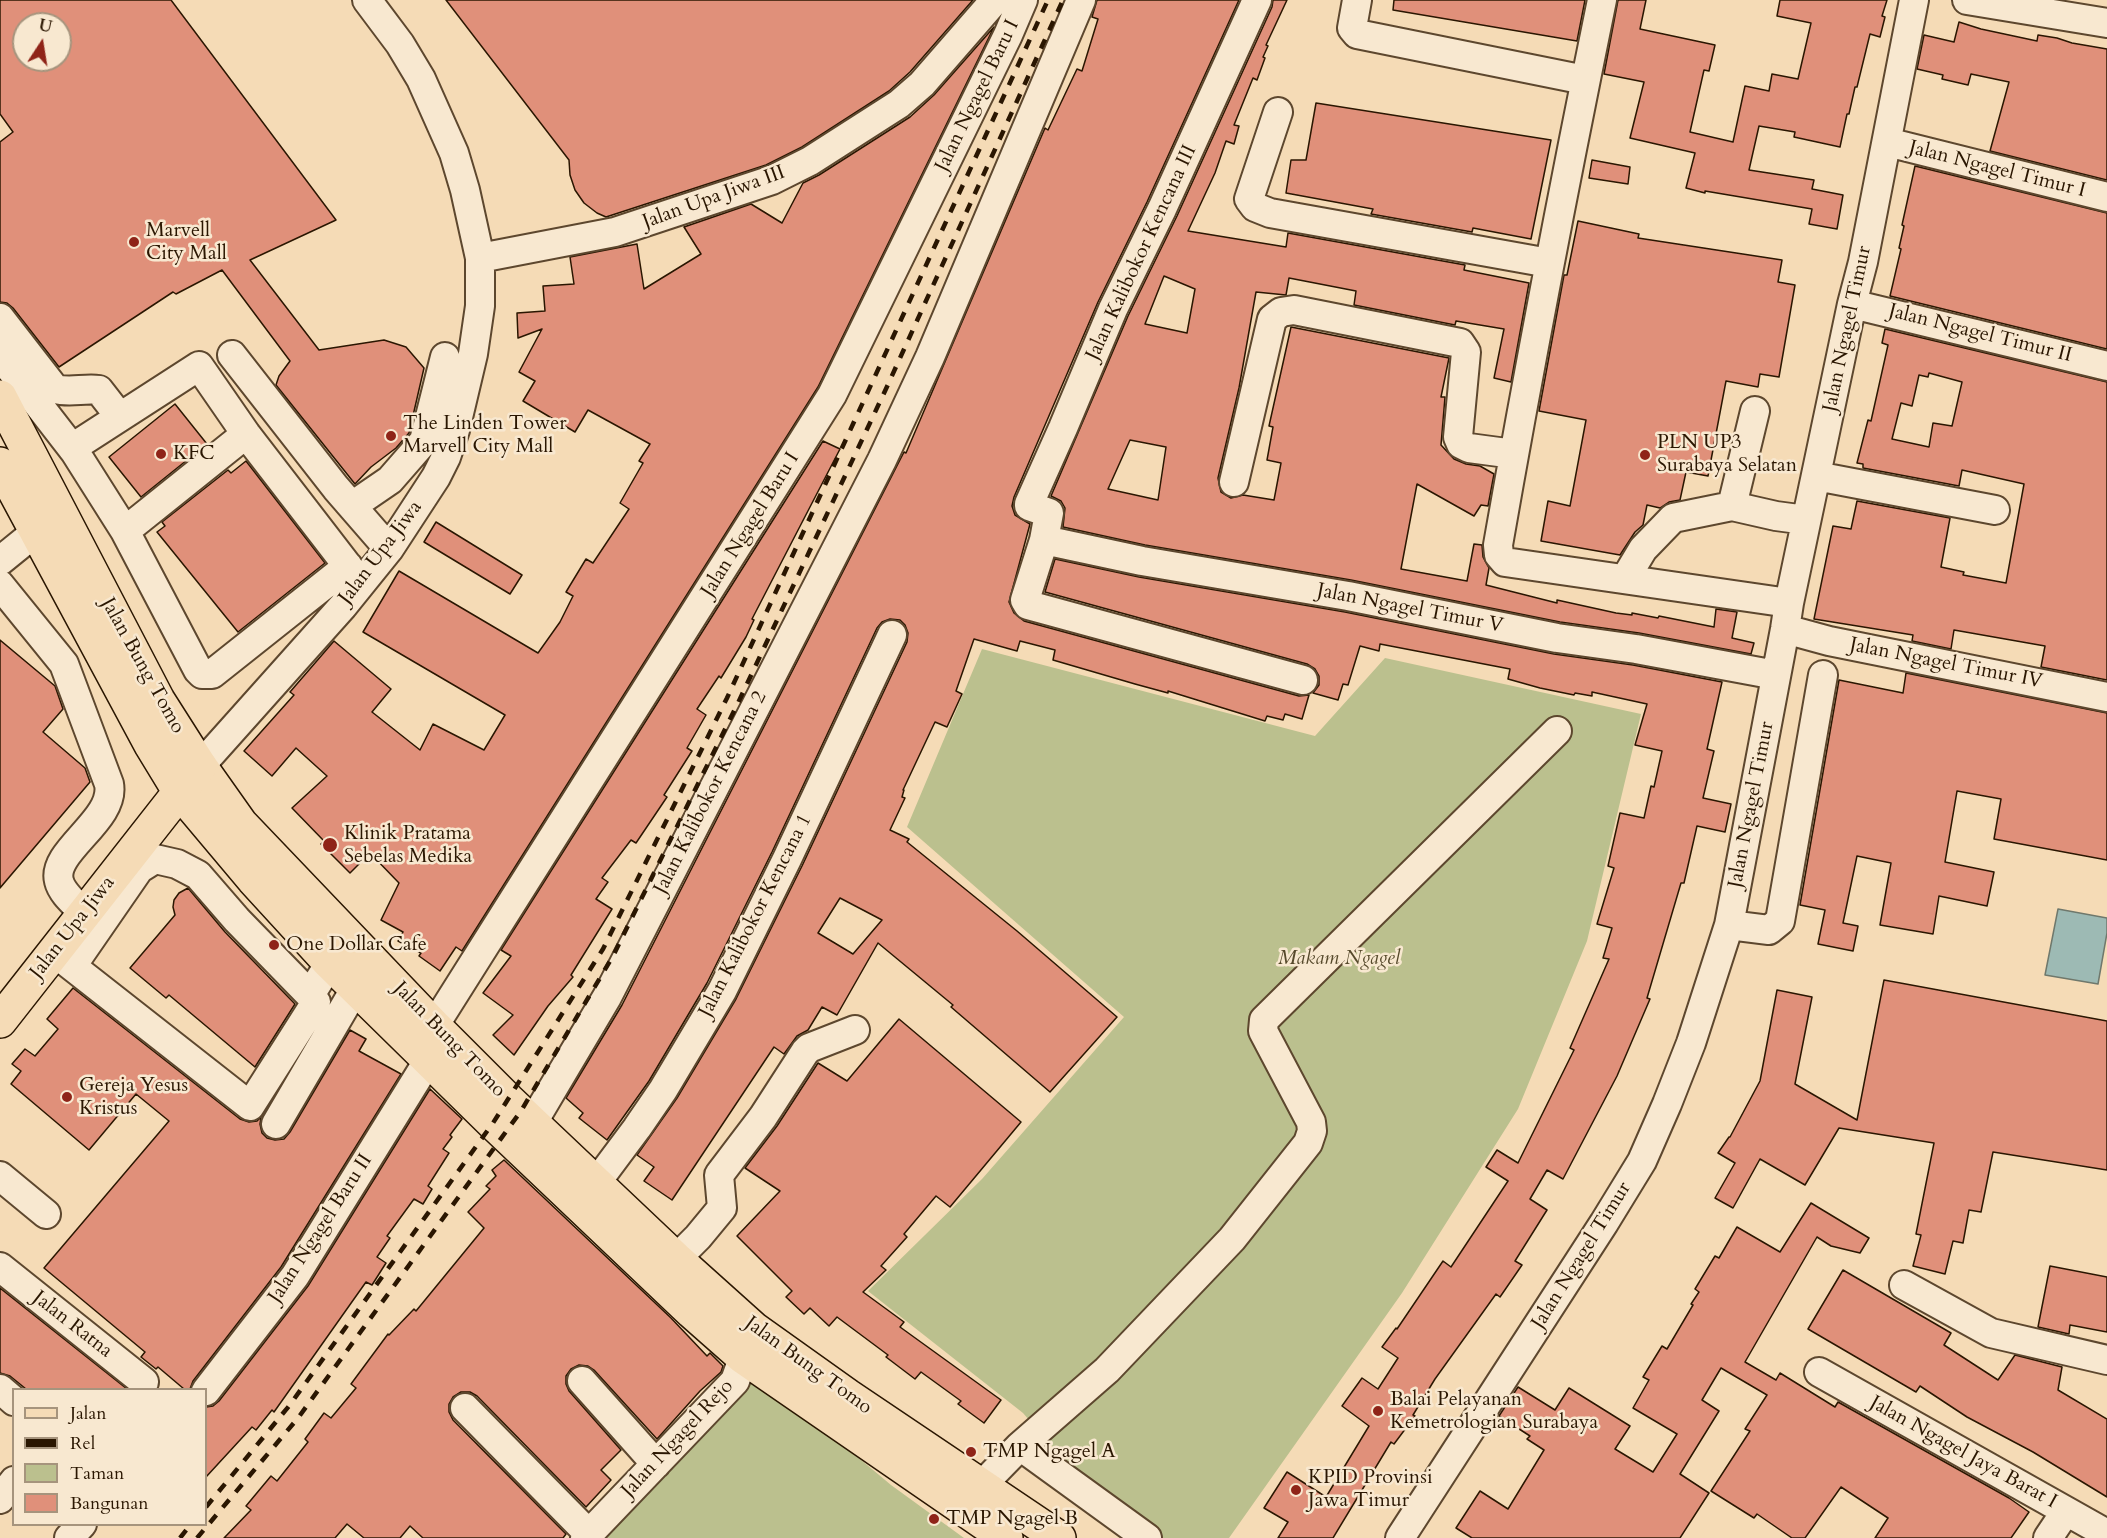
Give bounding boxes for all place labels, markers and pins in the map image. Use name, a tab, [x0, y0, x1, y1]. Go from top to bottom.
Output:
place label: Marvell City Mall	[146, 219, 227, 266]
marker: Marvell City Mall	[127, 235, 141, 249]
place label: The Linden Tower Marvell City Mall	[403, 412, 567, 459]
marker: The Linden Tower Marvell City Mall	[384, 429, 398, 443]
place label: PLN UP3 Surabaya Selatan	[1657, 431, 1797, 478]
place label: KFC	[173, 442, 215, 466]
marker: KFC	[154, 447, 168, 461]
marker: PLN UP3 Surabaya Selatan	[1638, 448, 1652, 462]
place label: Klinik Pratama Sebelas Medika	[344, 822, 472, 869]
marker: Klinik Pratama Sebelas Medika	[321, 836, 339, 854]
place label: One Dollar Cafe	[286, 933, 427, 957]
marker: One Dollar Cafe	[267, 938, 281, 952]
place label: Gereja Yesus Kristus	[79, 1074, 188, 1121]
marker: Gereja Yesus Kristus	[60, 1090, 74, 1104]
place label: Balai Pelayanan Kemetrologian Surabaya	[1390, 1388, 1598, 1435]
marker: Balai Pelayanan Kemetrologian Surabaya	[1371, 1404, 1385, 1418]
place label: TMP Ngagel A	[983, 1440, 1116, 1464]
marker: TMP Ngagel A	[964, 1445, 978, 1459]
place label: KPID Provinsi Jawa Timur	[1308, 1466, 1433, 1513]
marker: KPID Provinsi Jawa Timur	[1289, 1483, 1303, 1497]
place label: TMP Ngagel B	[946, 1507, 1078, 1531]
marker: TMP Ngagel B	[927, 1512, 941, 1526]

